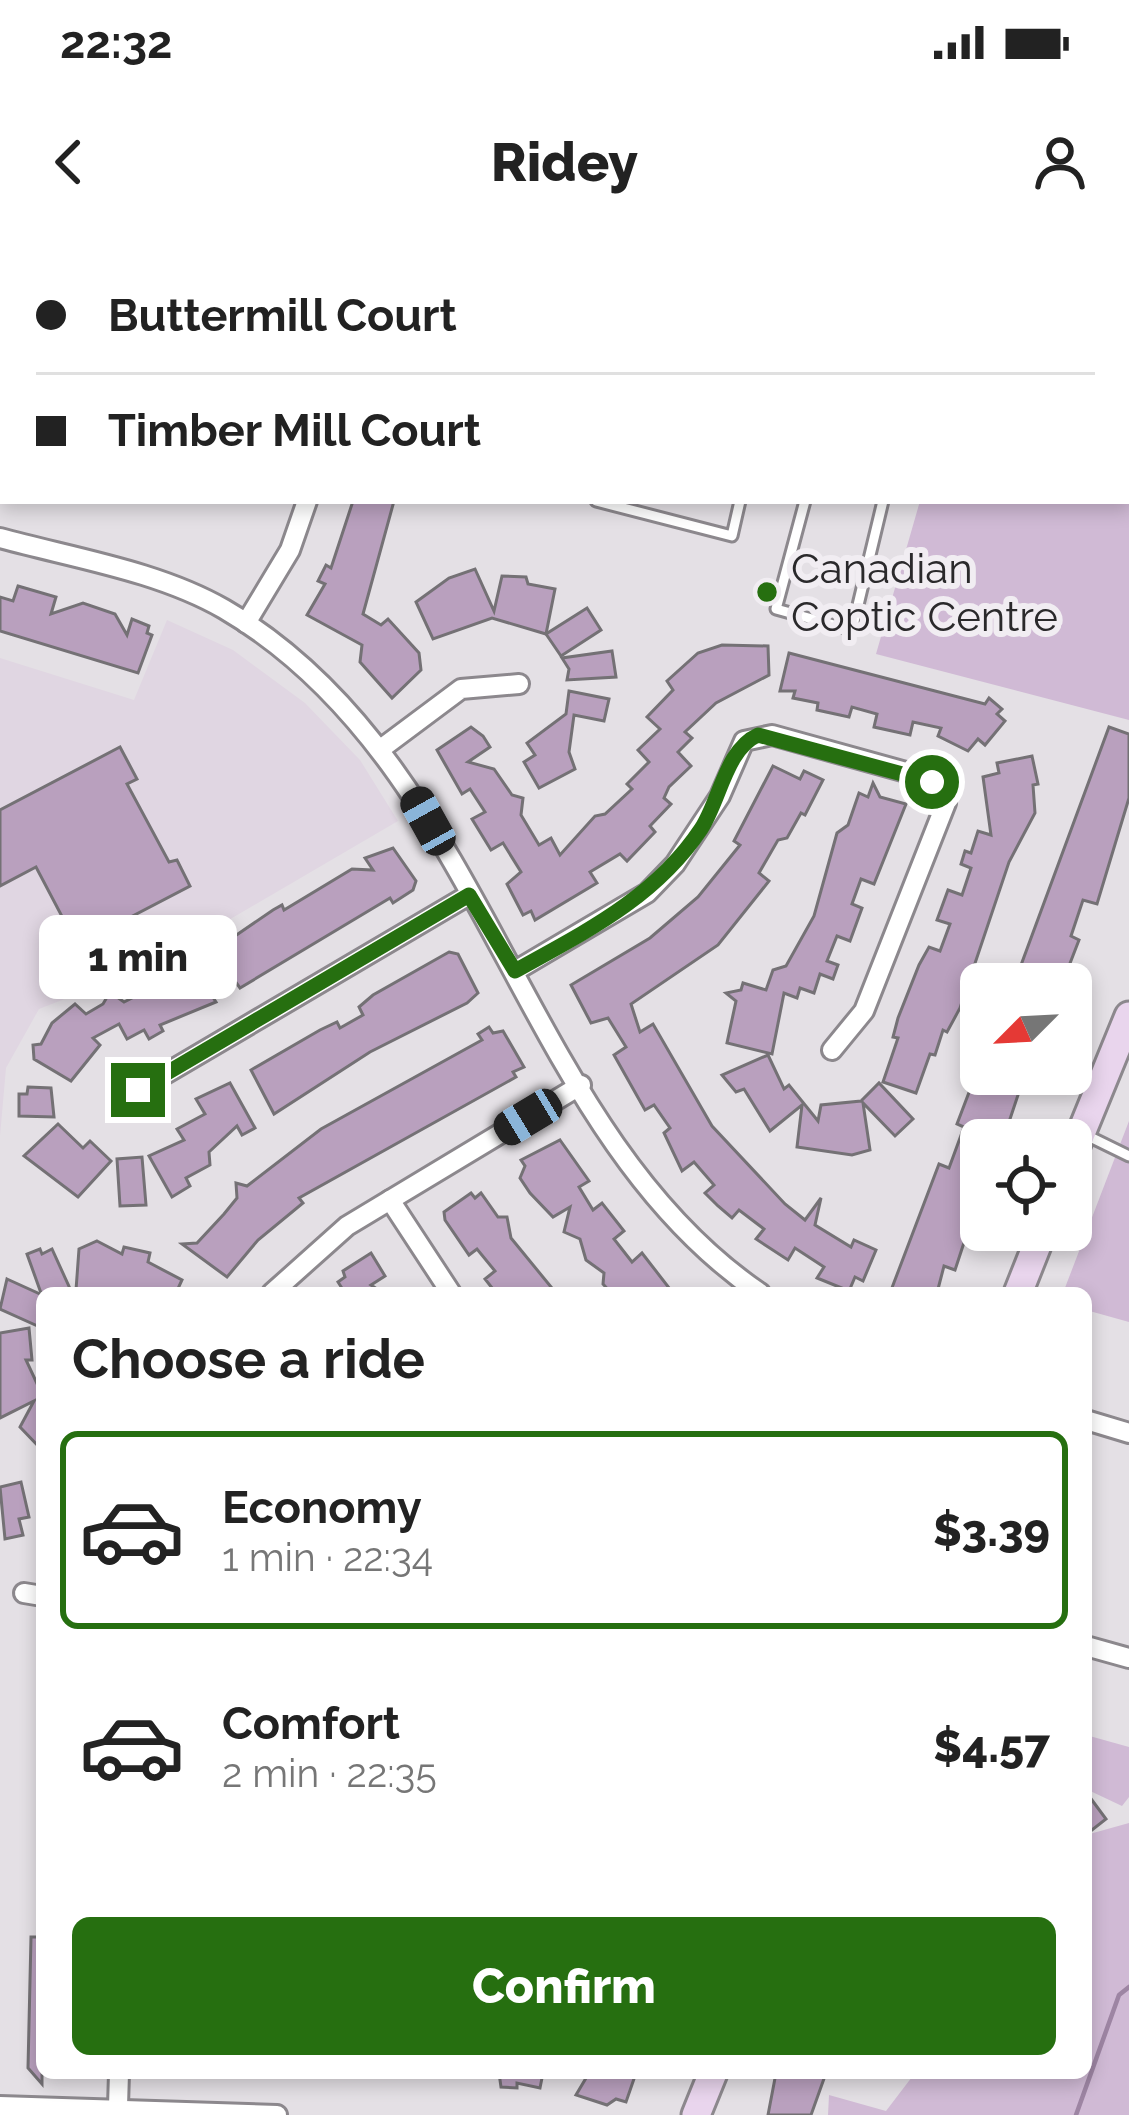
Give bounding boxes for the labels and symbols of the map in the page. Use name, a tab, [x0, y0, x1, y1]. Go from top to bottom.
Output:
place label: Canadian Coptic Centre	[791, 544, 1058, 641]
marker: Canadian Coptic Centre	[754, 579, 780, 605]
route start	[905, 755, 959, 809]
car	[395, 781, 461, 861]
callout: 1 min	[39, 916, 237, 1000]
north arrow	[960, 963, 1092, 1095]
route end	[111, 1063, 165, 1117]
car	[488, 1083, 568, 1151]

